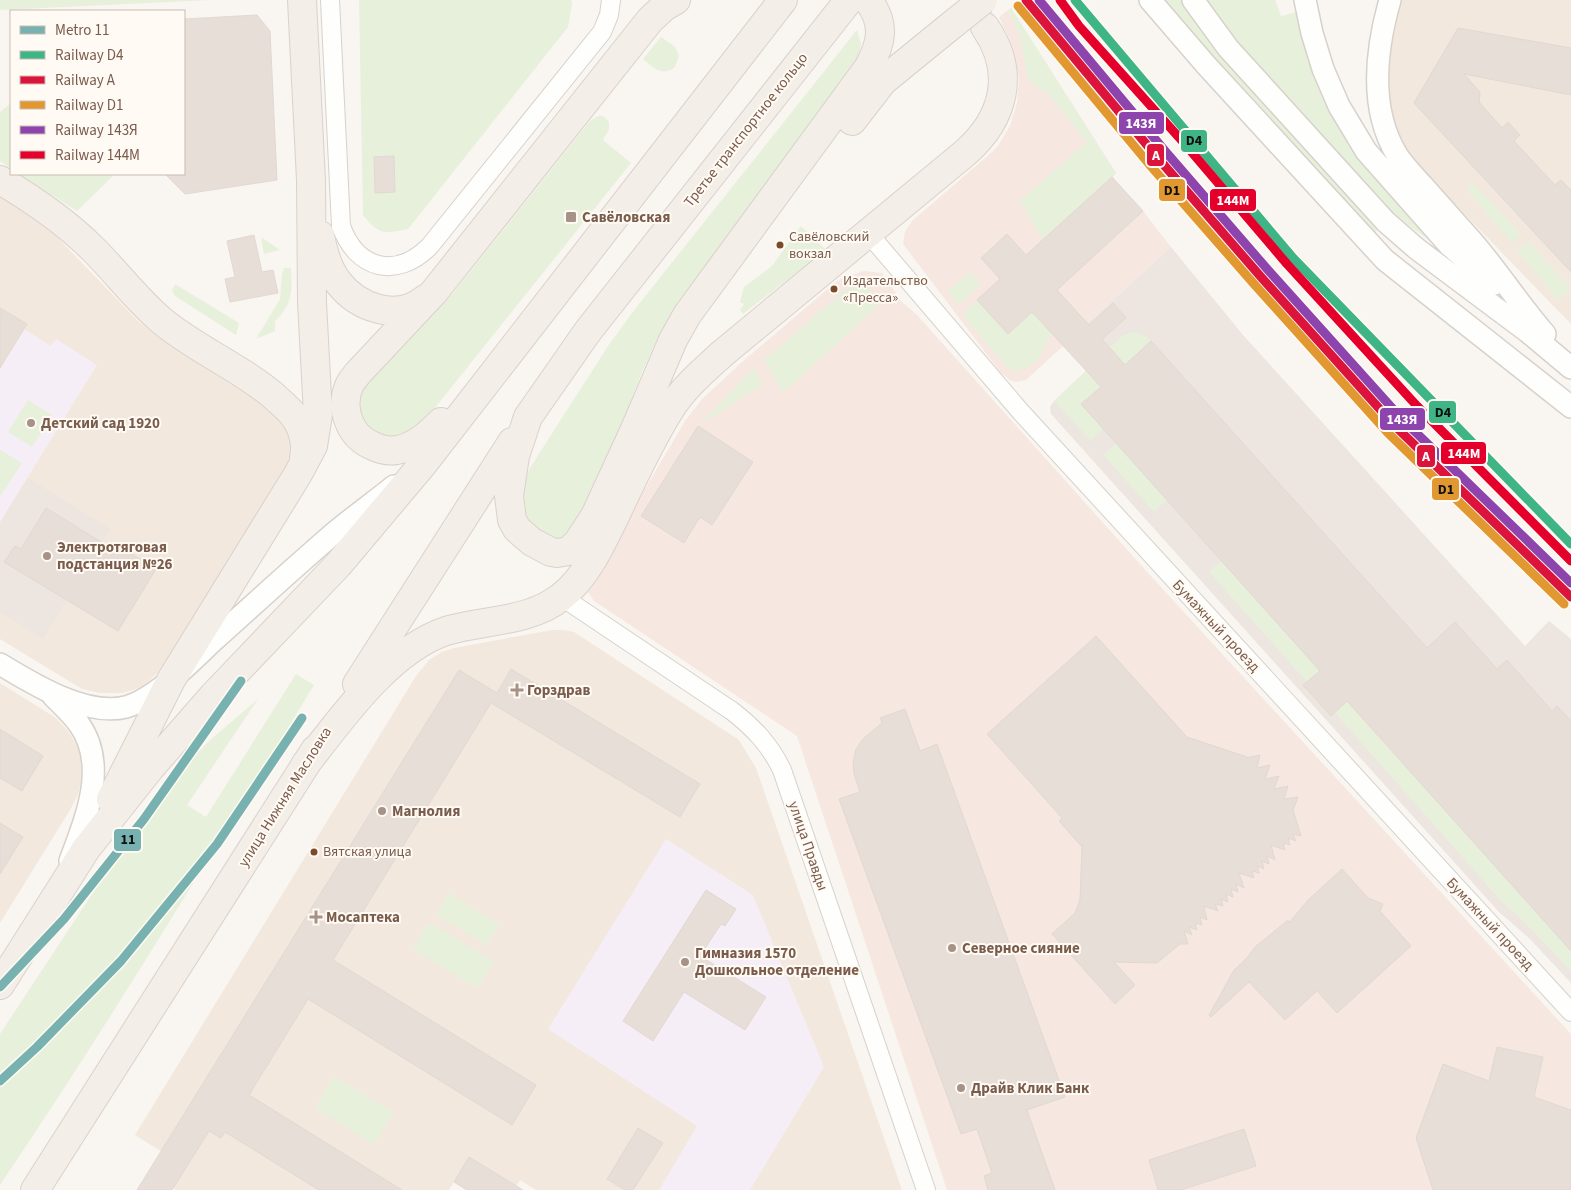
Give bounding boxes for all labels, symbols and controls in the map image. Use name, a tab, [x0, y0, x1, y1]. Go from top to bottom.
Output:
legend	[10, 10, 185, 175]
text: Metro 11	[55, 20, 109, 41]
text: Railway D4	[55, 45, 124, 66]
street label: Третье транспортное кольцо	[679, 48, 813, 212]
text: Railway A	[55, 70, 116, 91]
text: Railway D1	[55, 95, 123, 116]
line badge: 143Я	[1118, 111, 1165, 135]
text: 143Я	[1126, 114, 1156, 134]
text: Railway 143Я	[55, 120, 138, 141]
line badge: D4	[1180, 129, 1208, 153]
text: D4	[1186, 131, 1203, 151]
line badge: A	[1146, 143, 1165, 167]
text: Railway 144М	[55, 145, 140, 166]
text: A	[1151, 146, 1161, 166]
line badge: D1	[1158, 178, 1186, 202]
text: D1	[1164, 181, 1180, 201]
line badge: 144М	[1209, 188, 1257, 212]
text: 144М	[1217, 191, 1249, 211]
place label: Савёловская	[582, 207, 670, 228]
marker: Савёловская	[564, 210, 578, 224]
place label: Савёловский вокзал	[789, 227, 869, 264]
marker: Савёловский вокзал	[775, 240, 785, 250]
place label: Издательство «Пресса»	[843, 271, 928, 308]
marker: Издательство «Пресса»	[829, 284, 839, 294]
line badge: D4	[1428, 400, 1457, 424]
text: D4	[1435, 403, 1452, 423]
line badge: 143Я	[1379, 407, 1426, 431]
text: 143Я	[1387, 410, 1417, 430]
place label: Детский сад 1920	[41, 413, 160, 434]
marker: Детский сад 1920	[25, 417, 37, 429]
line badge: 144М	[1440, 441, 1487, 465]
line badge: A	[1416, 444, 1436, 468]
text: 144М	[1448, 444, 1480, 464]
text: A	[1421, 447, 1431, 467]
line badge: D1	[1431, 477, 1460, 501]
text: D1	[1438, 480, 1454, 500]
place label: Электротяговая подстанция №26	[57, 537, 173, 575]
marker: Электротяговая подстанция №26	[41, 550, 53, 562]
street label: Бумажный проезд	[1167, 575, 1265, 677]
place label: Горздрав	[527, 680, 590, 701]
marker: Горздрав	[511, 684, 523, 696]
street label: улица Нижняя Масловка	[233, 723, 337, 871]
street label: улица Правды	[783, 798, 833, 894]
place label: Магнолия	[392, 801, 460, 822]
marker: Магнолия	[376, 805, 388, 817]
line badge: 11	[113, 828, 142, 852]
text: 11	[121, 830, 135, 850]
place label: Вятская улица	[323, 842, 412, 862]
marker: Вятская улица	[309, 847, 319, 857]
street label: Бумажный проезд	[1441, 873, 1539, 975]
place label: Мосаптека	[326, 907, 400, 928]
marker: Мосаптека	[310, 911, 322, 923]
place label: Северное сияние	[962, 938, 1080, 959]
marker: Северное сияние	[946, 942, 958, 954]
place label: Гимназия 1570 Дошкольное отделение	[695, 943, 859, 981]
marker: Гимназия 1570 Дошкольное отделение	[679, 956, 691, 968]
place label: Драйв Клик Банк	[971, 1078, 1090, 1099]
marker: Драйв Клик Банк	[955, 1082, 967, 1094]

